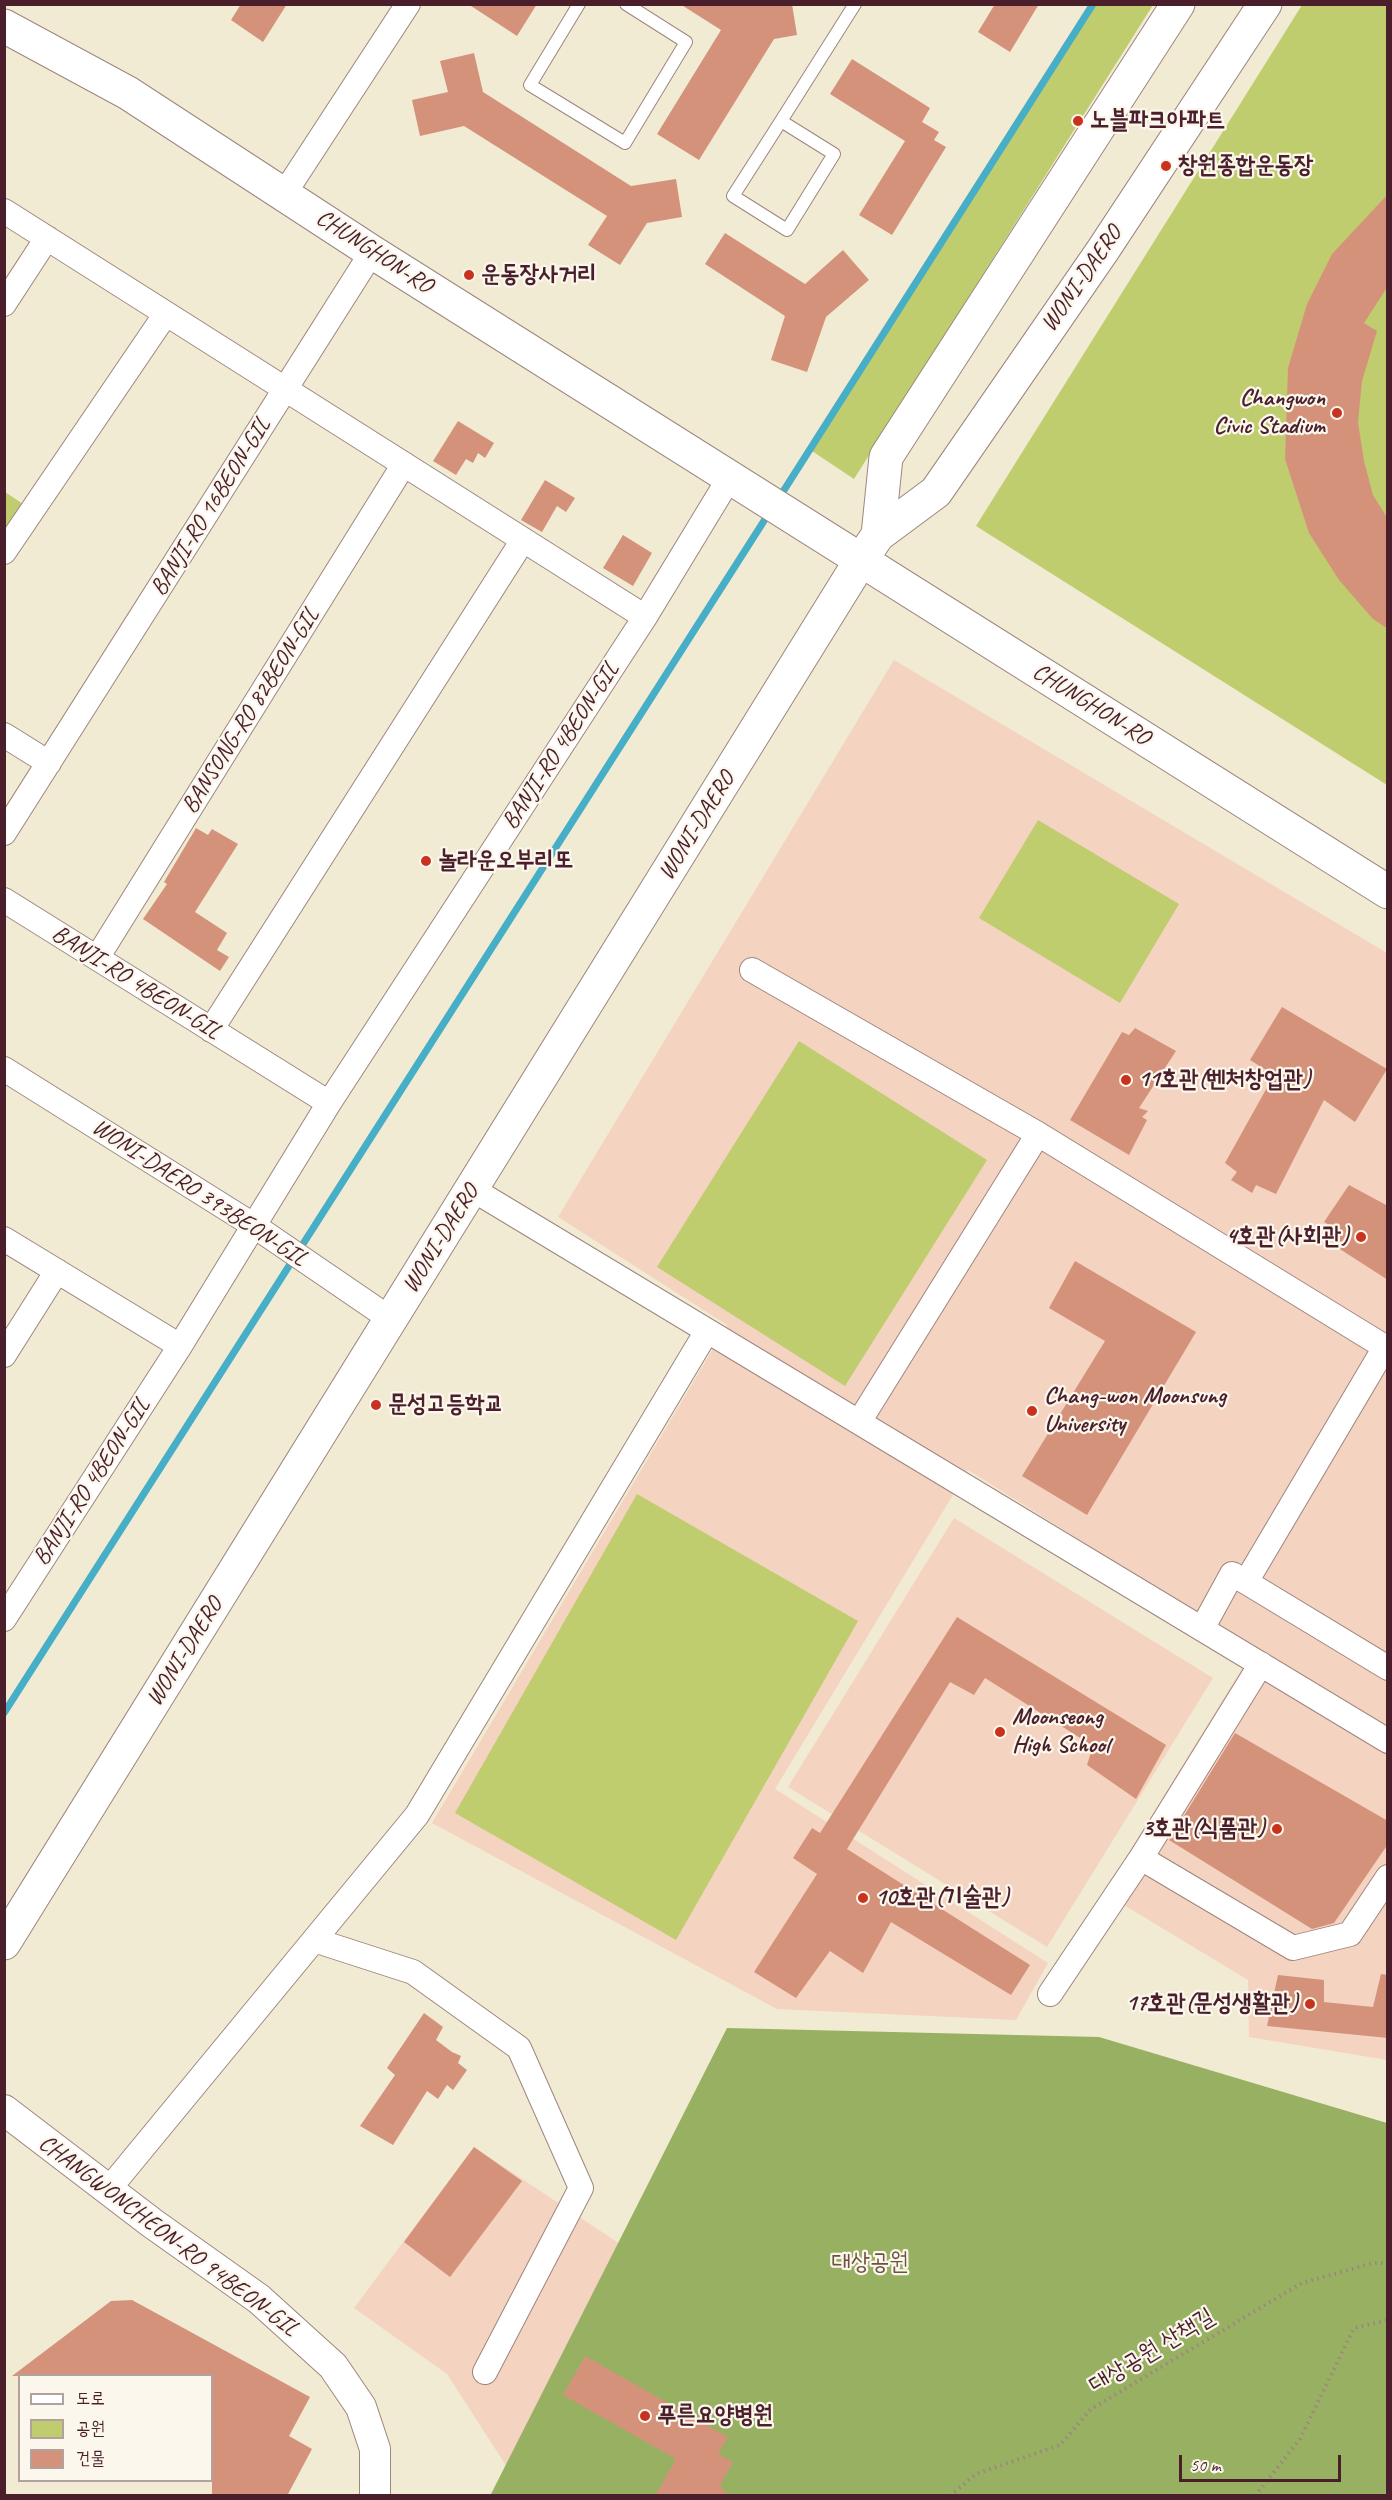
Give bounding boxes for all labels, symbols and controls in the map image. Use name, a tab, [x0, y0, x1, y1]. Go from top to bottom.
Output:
place label: 노블파크아파트	[1090, 107, 1225, 135]
marker: 노블파크아파트	[1071, 114, 1085, 128]
place label: 창원종합운동장	[1178, 152, 1313, 180]
marker: 창원종합운동장	[1159, 159, 1173, 173]
street label: CHUNGHON-RO	[310, 204, 438, 300]
street label: WONI-DAERO	[1035, 221, 1129, 337]
place label: 운동장사거리	[481, 261, 597, 289]
marker: 운동장사거리	[462, 268, 476, 282]
place label: Changwon Civic Stadium	[1214, 385, 1325, 441]
marker: Changwon Civic Stadium	[1330, 406, 1344, 420]
street label: BANJI-RO 16BEON-GIL	[145, 413, 277, 601]
street label: BANSONG-RO 82BEON-GIL	[176, 603, 326, 819]
street label: BANJI-RO 4BEON-GIL	[496, 657, 626, 835]
street label: CHUNGHON-RO	[1027, 658, 1155, 752]
street label: WONI-DAERO	[652, 767, 742, 885]
place label: 놀라운오부리또	[438, 847, 573, 875]
marker: 놀라운오부리또	[419, 854, 433, 868]
street label: BANJI-RO 4BEON-GIL	[46, 920, 226, 1046]
place label: 11호관(벤처창업관)	[1138, 1066, 1311, 1094]
marker: 11호관(벤처창업관)	[1119, 1073, 1133, 1087]
street label: WONI-DAERO 393BEON-GIL	[86, 1113, 312, 1273]
street label: WONI-DAERO	[396, 1180, 486, 1298]
place label: 4호관(사회관)	[1226, 1223, 1349, 1251]
marker: 4호관(사회관)	[1354, 1230, 1368, 1244]
place label: Chang-won Moonsung University	[1044, 1383, 1226, 1439]
place label: 문성고등학교	[388, 1391, 504, 1419]
street label: BANJI-RO 4BEON-GIL	[27, 1393, 157, 1571]
marker: 문성고등학교	[369, 1398, 383, 1412]
marker: Chang-won Moonsung University	[1025, 1404, 1039, 1418]
street label: WONI-DAERO	[140, 1593, 230, 1711]
place label: Moonseong High School	[1012, 1704, 1109, 1760]
marker: Moonseong High School	[993, 1725, 1007, 1739]
place label: 3호관(식품관)	[1142, 1815, 1265, 1843]
marker: 3호관(식품관)	[1270, 1822, 1284, 1836]
place label: 10호관(기술관)	[875, 1884, 1009, 1912]
marker: 10호관(기술관)	[856, 1891, 870, 1905]
place label: 17호관(문성생활관)	[1125, 1990, 1298, 2018]
marker: 17호관(문성생활관)	[1303, 1997, 1317, 2011]
street label: CHANGWONCHEON-RO 94BEON-GIL	[33, 2129, 303, 2343]
park label: 대상공원	[831, 2249, 909, 2277]
street label: 대상공원 산책길	[1084, 2302, 1220, 2400]
legend	[18, 2374, 213, 2482]
text: 도로	[76, 2387, 105, 2409]
place label: 푸른요양병원	[657, 2402, 773, 2430]
marker: 푸른요양병원	[638, 2409, 652, 2423]
text: 공원	[76, 2417, 105, 2439]
scale bar	[1182, 2443, 1344, 2481]
text: 건물	[76, 2447, 105, 2469]
text: 50 m	[1190, 2454, 1221, 2476]

